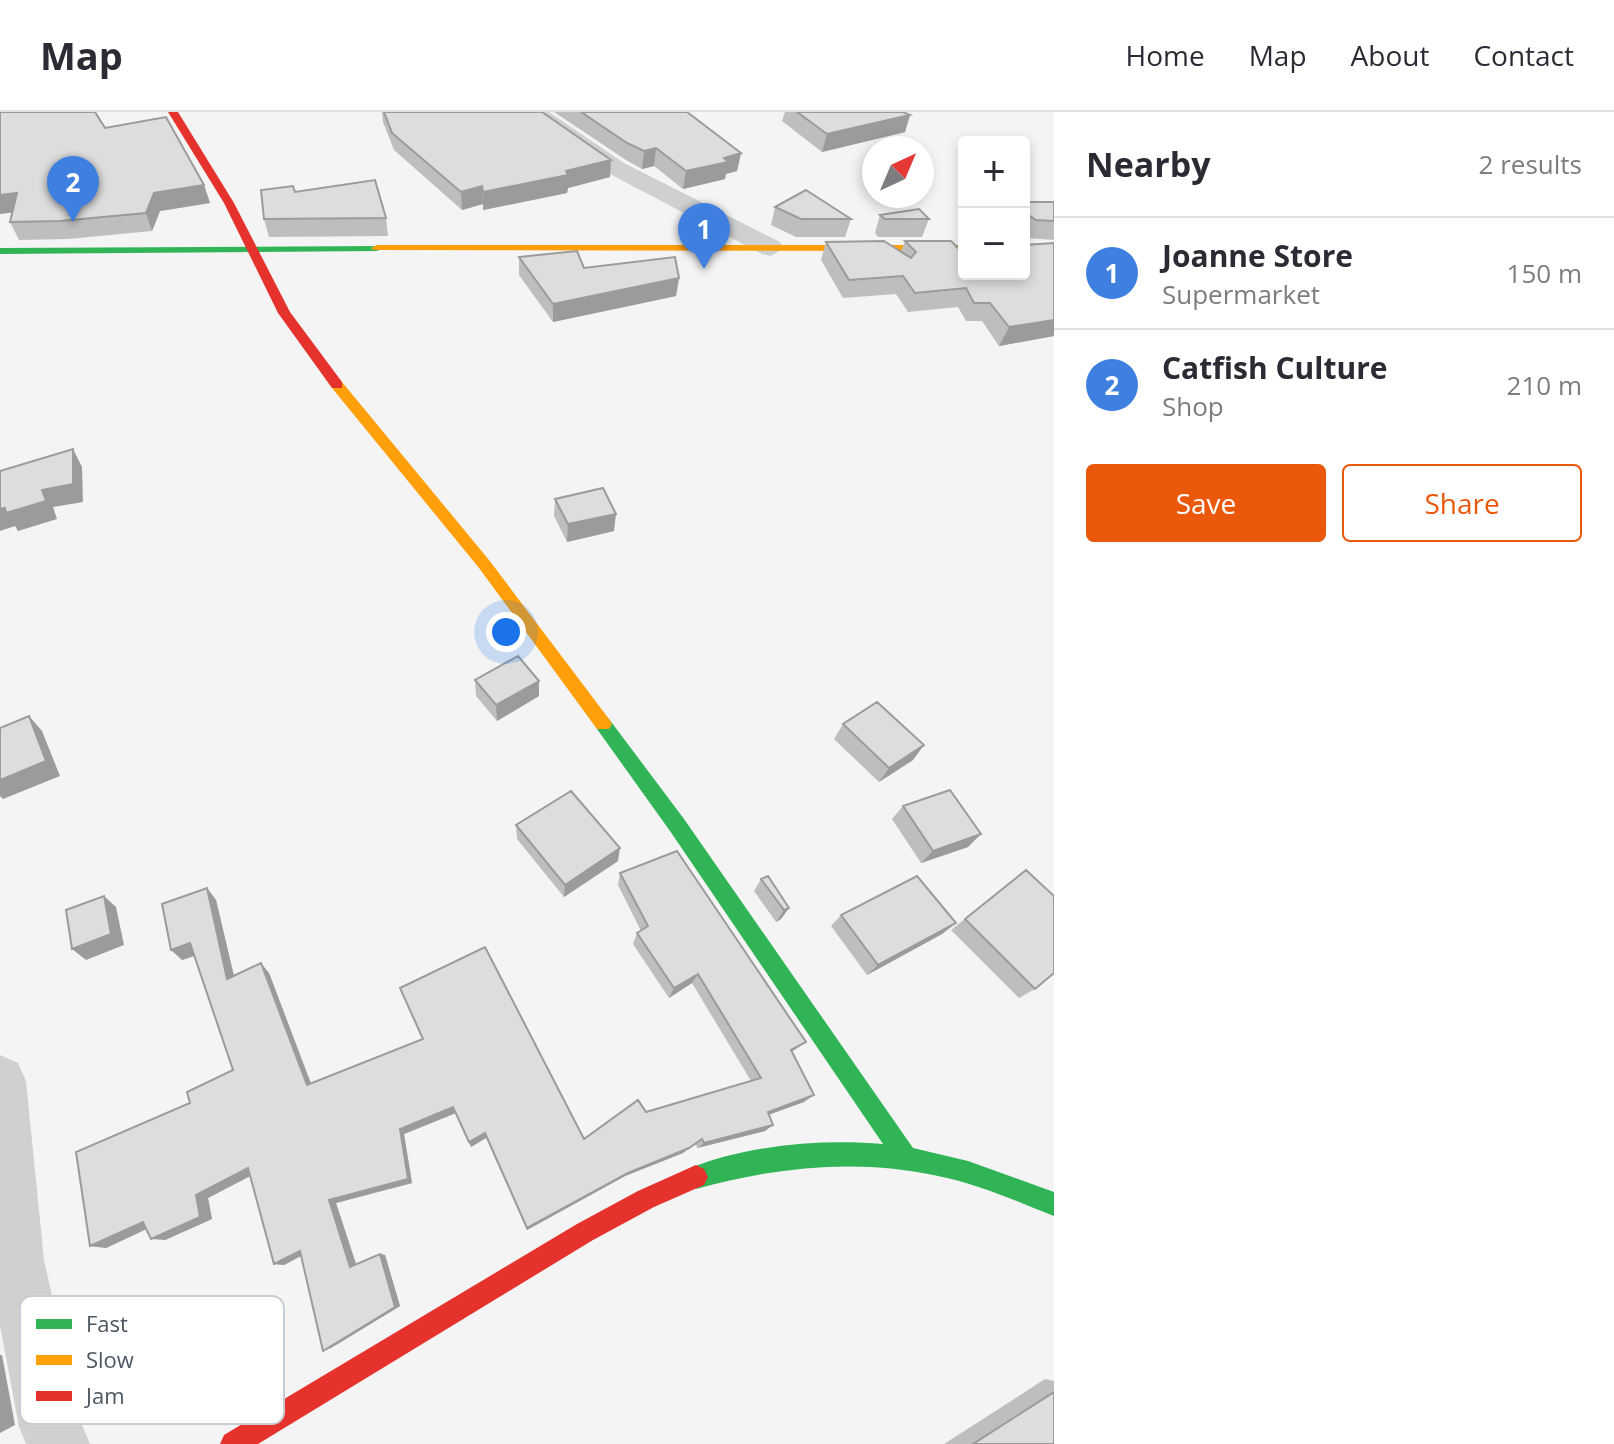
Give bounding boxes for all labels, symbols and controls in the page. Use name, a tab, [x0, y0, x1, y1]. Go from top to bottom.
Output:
text: Map	[40, 29, 123, 81]
text: Home	[1126, 36, 1205, 74]
text: Map	[1249, 36, 1307, 74]
text: About	[1351, 36, 1429, 74]
text: Contact	[1473, 36, 1574, 74]
north arrow	[862, 136, 934, 208]
map controls	[958, 136, 1030, 280]
button: +	[958, 136, 1030, 208]
text: Nearby	[1086, 141, 1211, 187]
text: 2 results	[1479, 146, 1582, 182]
pin: 2	[47, 156, 99, 222]
pin: 1	[678, 203, 730, 269]
button: −	[958, 208, 1030, 280]
text: Joanne Store	[1162, 235, 1353, 276]
text: 1	[1105, 255, 1119, 291]
text: 150 m	[1507, 255, 1582, 291]
text: Supermarket	[1162, 276, 1320, 312]
text: Catfish Culture	[1162, 347, 1388, 388]
text: 2	[1105, 367, 1119, 403]
text: 210 m	[1507, 367, 1582, 403]
text: Shop	[1162, 388, 1224, 424]
button: Save	[1086, 464, 1326, 542]
button: Share	[1342, 464, 1582, 542]
your location	[486, 612, 526, 652]
legend	[20, 1296, 284, 1424]
text: Fast	[86, 1308, 128, 1338]
text: Slow	[86, 1344, 134, 1374]
text: Jam	[84, 1380, 125, 1410]

